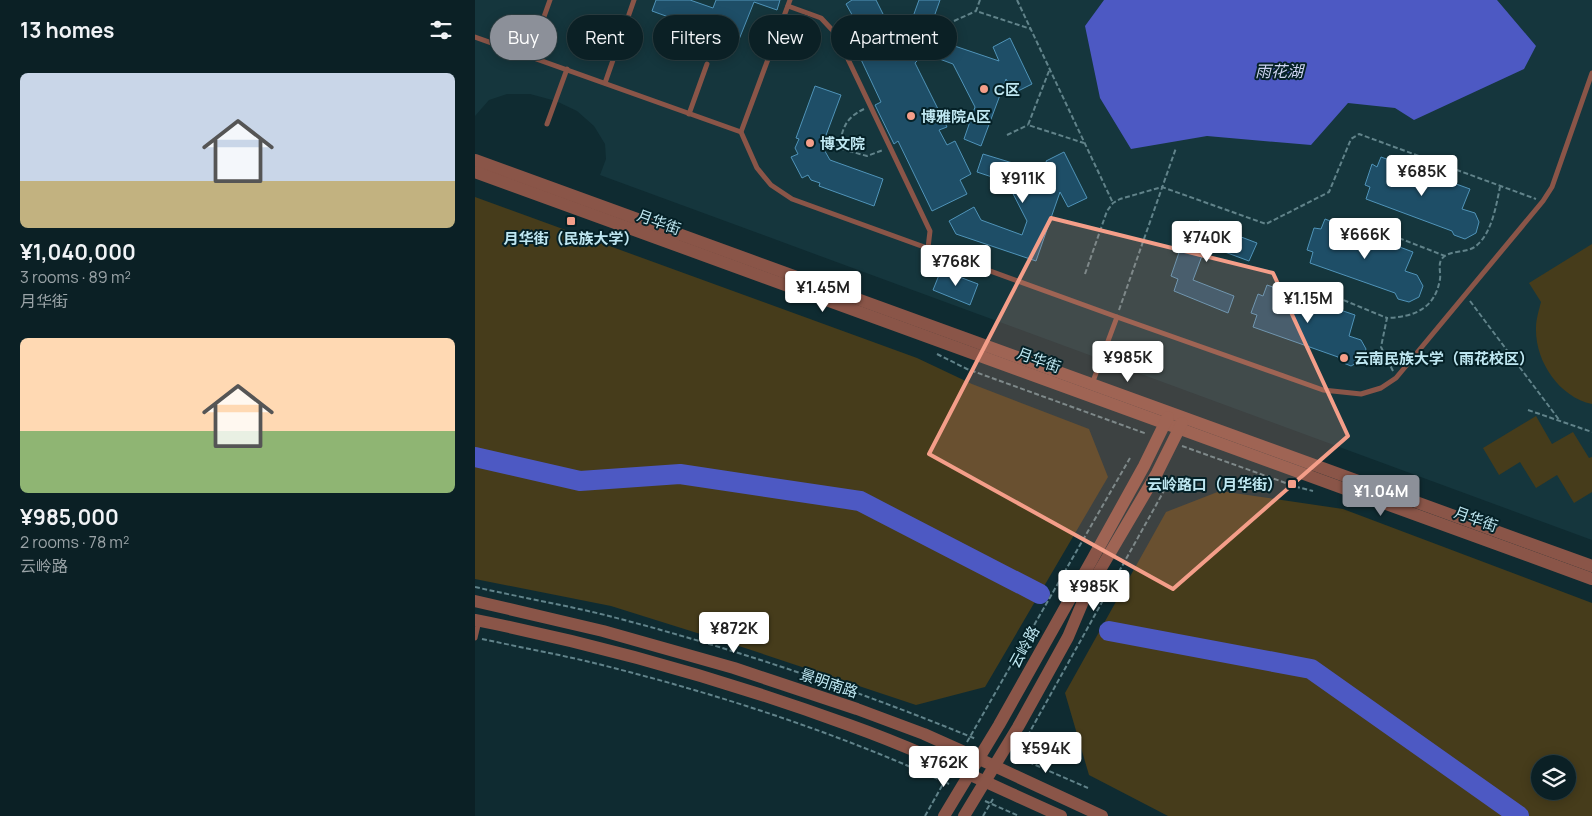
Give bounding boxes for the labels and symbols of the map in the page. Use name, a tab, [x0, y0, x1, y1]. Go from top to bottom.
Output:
water label: 雨花湖	[1255, 60, 1306, 82]
place label: C区	[994, 79, 1020, 100]
marker: C区	[978, 83, 990, 95]
place label: 博雅院A区	[921, 106, 991, 127]
marker: 博雅院A区	[905, 110, 917, 122]
place label: 博文院	[820, 133, 865, 154]
marker: 博文院	[804, 137, 816, 149]
pin: ¥685K	[1387, 154, 1457, 197]
pin: ¥911K	[988, 162, 1058, 204]
street label: 月华街	[634, 204, 684, 240]
marker: 月华街（民族大学）	[565, 215, 577, 227]
pin: ¥666K	[1330, 218, 1400, 260]
pin: ¥740K	[1172, 220, 1242, 263]
place label: 月华街（民族大学）	[503, 228, 639, 249]
pin: ¥768K	[921, 244, 991, 287]
pin: ¥1.45M	[782, 270, 864, 313]
pin: ¥1.15M	[1267, 282, 1349, 324]
pin: ¥985K	[1093, 340, 1163, 383]
street label: 月华街	[1014, 342, 1064, 378]
place label: 云南民族大学（雨花校区）	[1354, 348, 1534, 369]
marker: 云南民族大学（雨花校区）	[1338, 352, 1350, 364]
place label: 云岭路口（月华街）	[1147, 474, 1282, 495]
pin: ¥1.04M	[1340, 474, 1422, 517]
marker: 云岭路口（月华街）	[1286, 478, 1298, 490]
street label: 月华街	[1451, 501, 1501, 537]
pin: ¥985K	[1059, 570, 1129, 612]
pin: ¥872K	[699, 612, 769, 654]
street label: 云岭路	[1004, 622, 1044, 672]
street label: 景明南路	[797, 663, 861, 703]
pin: ¥594K	[1011, 732, 1081, 774]
pin: ¥762K	[909, 746, 979, 788]

